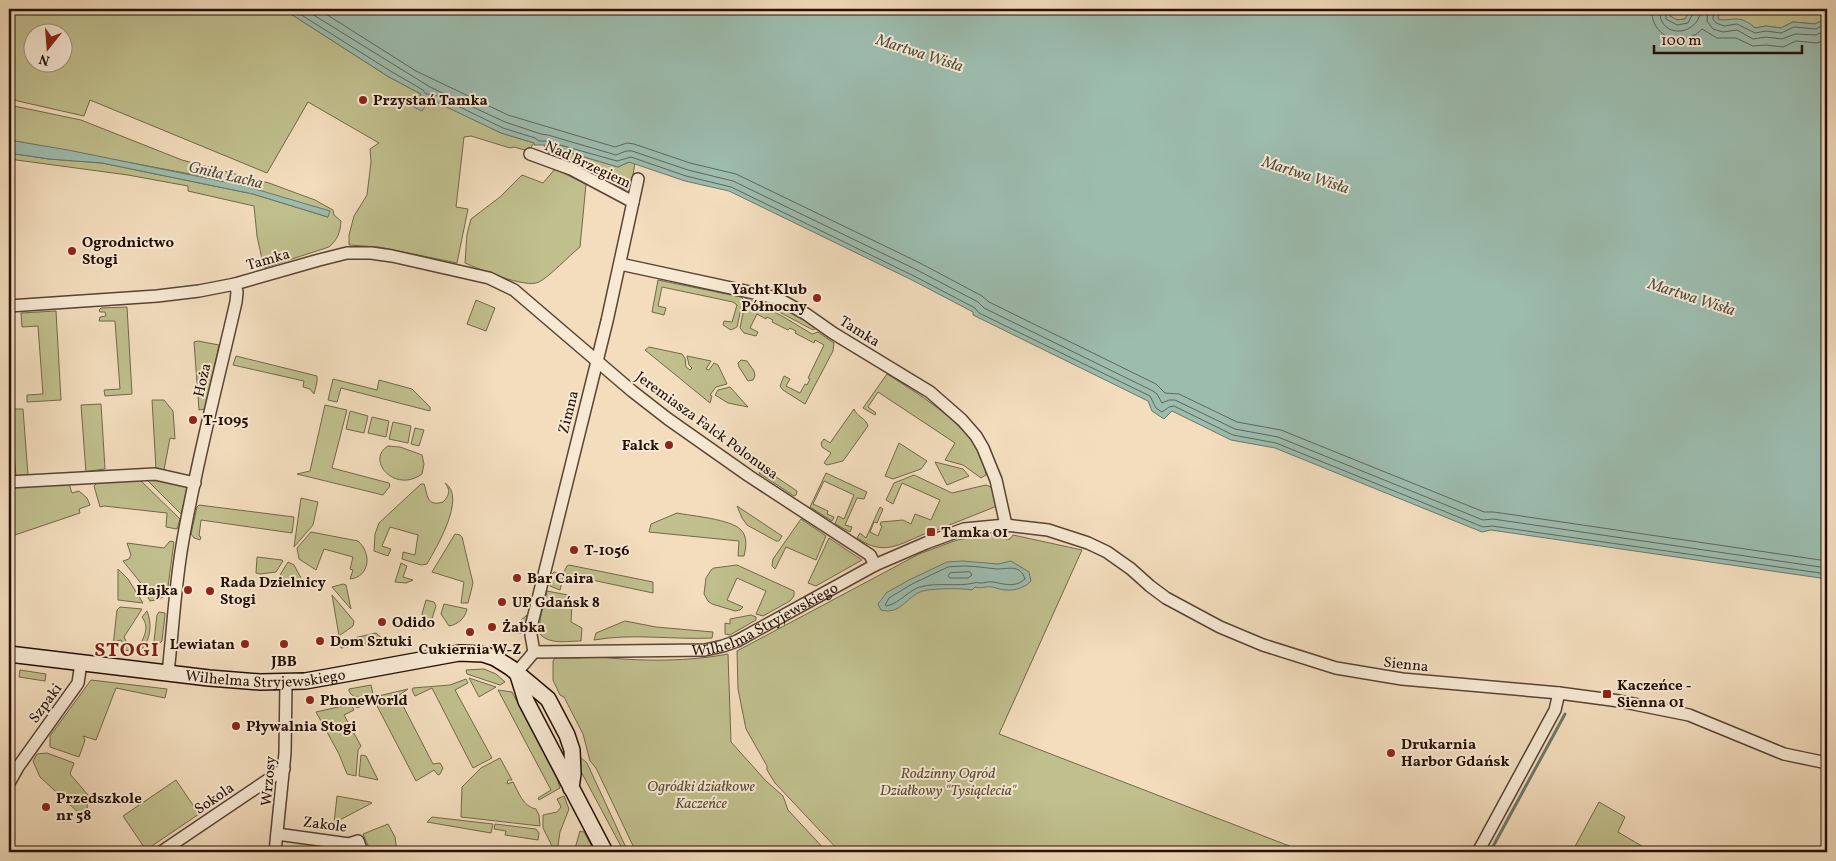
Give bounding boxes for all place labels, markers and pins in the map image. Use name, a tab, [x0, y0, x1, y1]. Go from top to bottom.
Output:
place label: Przystań Tamka	[373, 91, 488, 112]
marker: Przystań Tamka	[357, 94, 369, 106]
place label: Ogrodnictwo Stogi	[82, 233, 174, 271]
marker: Ogrodnictwo Stogi	[66, 245, 78, 257]
place label: Yacht Klub Północny	[731, 280, 808, 318]
marker: Yacht Klub Północny	[811, 292, 823, 304]
place label: T-1095	[203, 411, 249, 432]
marker: T-1095	[187, 414, 199, 426]
place label: Falck	[622, 436, 659, 454]
marker: Falck	[663, 439, 675, 451]
place label: Tamka 01	[941, 523, 1008, 544]
marker: Tamka 01	[925, 526, 937, 538]
place label: T-1056	[584, 541, 629, 562]
marker: T-1056	[568, 544, 580, 556]
place label: Bar Caira	[527, 569, 594, 590]
marker: Bar Caira	[511, 572, 523, 584]
place label: Rada Dzielnicy Stogi	[220, 573, 326, 611]
place label: Hajka	[136, 581, 178, 602]
marker: Hajka	[182, 584, 194, 596]
marker: Rada Dzielnicy Stogi	[204, 585, 216, 597]
place label: UP Gdańsk 8	[512, 593, 600, 614]
marker: UP Gdańsk 8	[496, 596, 508, 608]
place label: Odido	[392, 613, 436, 634]
marker: Odido	[376, 616, 388, 628]
place label: Żabka	[502, 618, 546, 639]
marker: Żabka	[486, 621, 498, 633]
marker: Cukiernia W-Z	[464, 626, 476, 638]
place label: Dom Sztuki	[330, 632, 412, 653]
place label: Lewiatan	[170, 635, 235, 656]
marker: Dom Sztuki	[314, 635, 326, 647]
marker: Lewiatan	[239, 638, 251, 650]
marker: JBB	[278, 638, 290, 650]
place label: Cukiernia W-Z	[419, 640, 521, 661]
place label: JBB	[270, 652, 297, 673]
place label: Kaczeńce - Sienna 01	[1617, 676, 1692, 714]
marker: Kaczeńce - Sienna 01	[1601, 688, 1613, 700]
place label: PhoneWorld	[320, 691, 408, 712]
marker: PhoneWorld	[304, 694, 316, 706]
place label: Pływalnia Stogi	[246, 717, 356, 738]
marker: Pływalnia Stogi	[230, 720, 242, 732]
place label: Drukarnia Harbor Gdańsk	[1401, 735, 1510, 773]
marker: Drukarnia Harbor Gdańsk	[1385, 747, 1397, 759]
place label: Przedszkole nr 58	[56, 789, 142, 827]
marker: Przedszkole nr 58	[40, 801, 52, 813]

